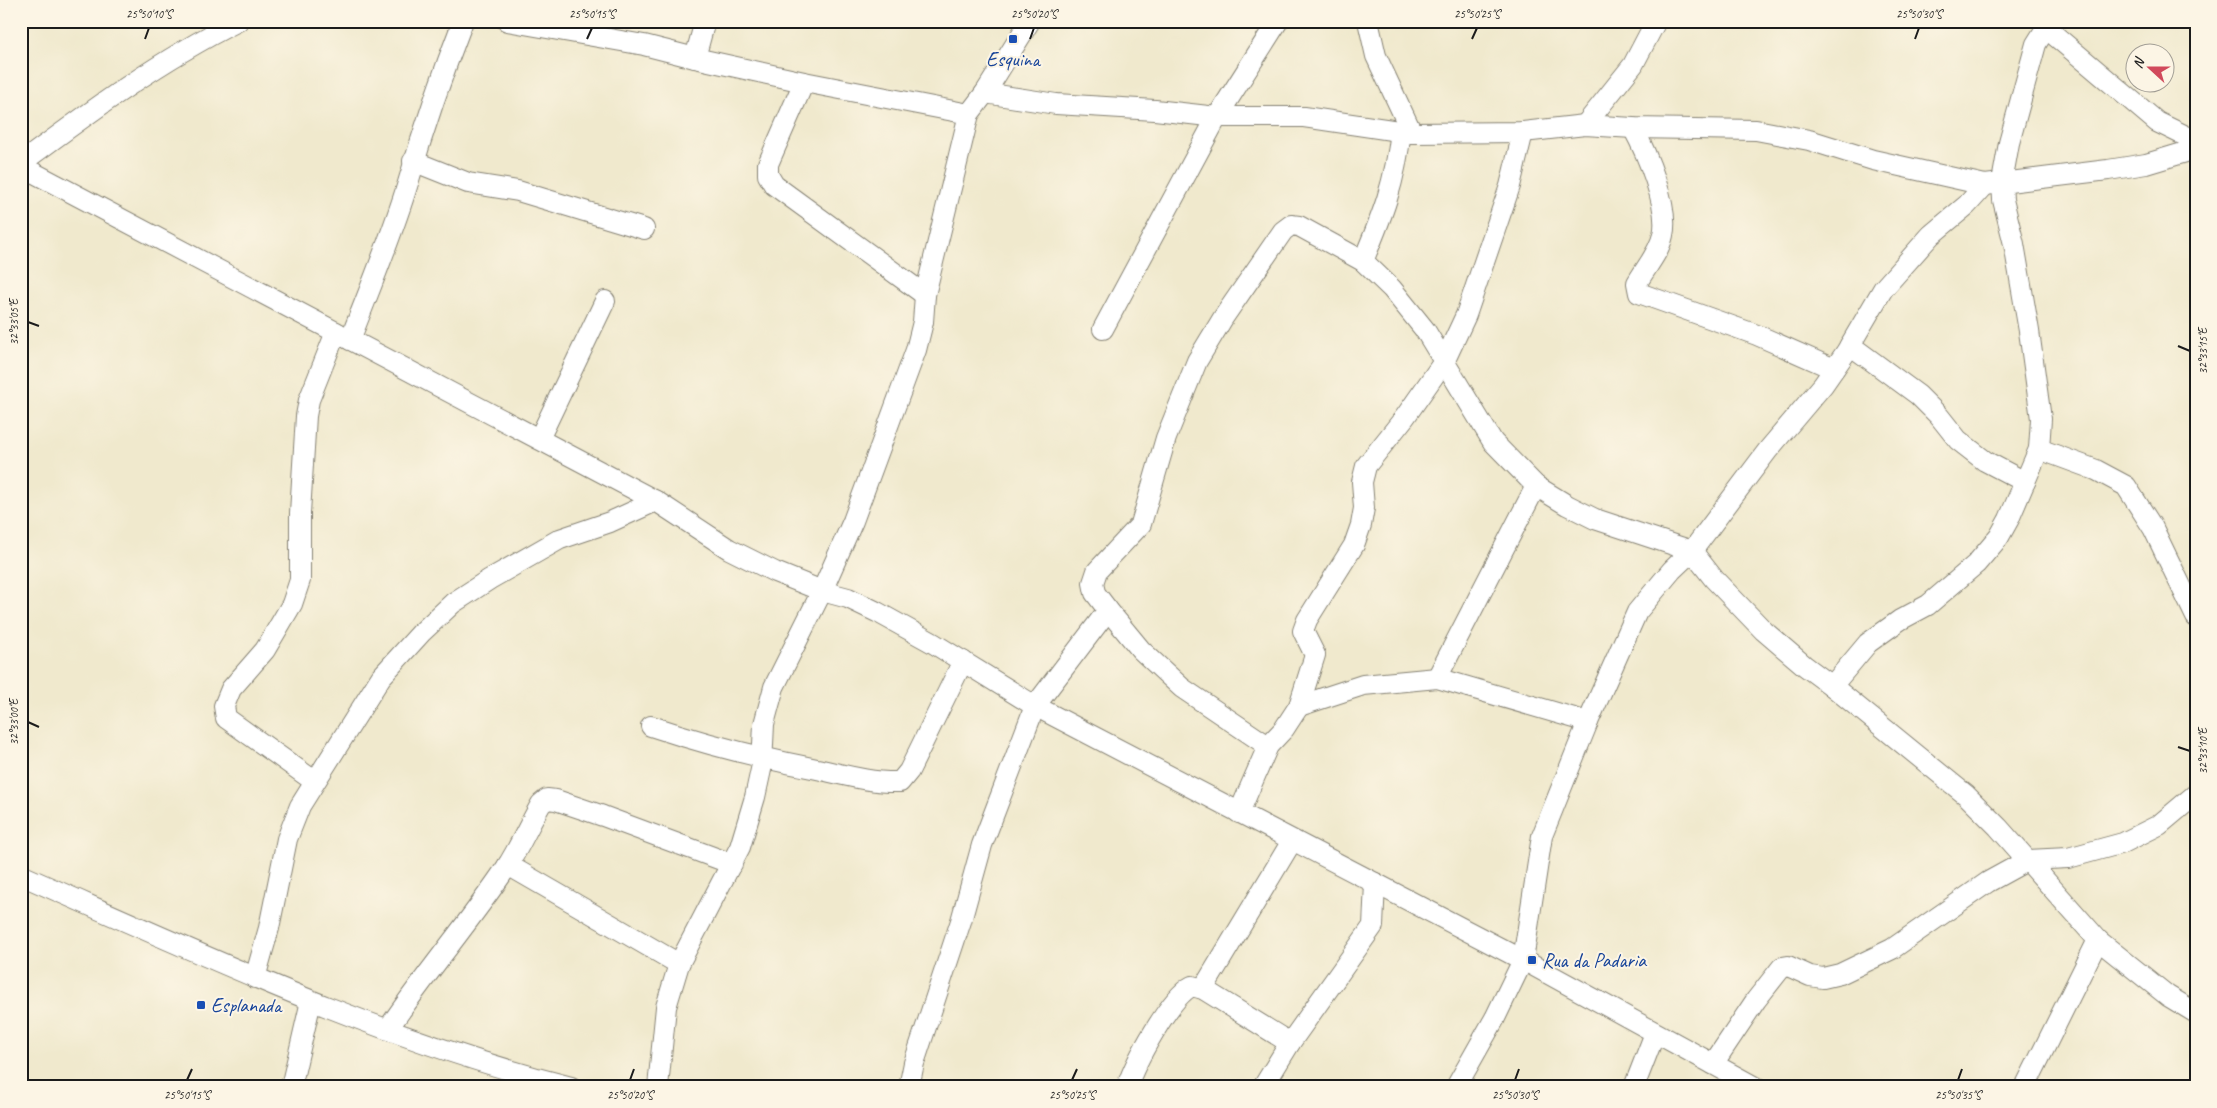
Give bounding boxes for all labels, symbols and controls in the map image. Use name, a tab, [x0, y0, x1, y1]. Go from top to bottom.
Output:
text: 25°50'10"S	[126, 6, 174, 22]
text: 25°50'15"S	[569, 6, 617, 22]
text: 25°50'20"S	[1011, 6, 1059, 22]
text: 25°50'25"S	[1454, 6, 1502, 22]
text: 25°50'30"S	[1896, 6, 1944, 22]
marker: Esquina	[1007, 33, 1019, 45]
north arrow	[2124, 42, 2174, 92]
place label: Esquina	[986, 47, 1041, 72]
text: N	[2129, 54, 2149, 71]
text: 32°33'05"E	[6, 297, 22, 345]
text: 32°33'15"E	[2195, 326, 2211, 374]
text: 32°33'00"E	[6, 697, 22, 745]
text: 32°33'10"E	[2195, 726, 2211, 774]
place label: Rua da Padaria	[1542, 948, 1647, 973]
marker: Rua da Padaria	[1526, 954, 1538, 966]
place label: Esplanada	[211, 993, 283, 1018]
marker: Esplanada	[195, 999, 207, 1011]
text: 25°50'15"S	[164, 1087, 212, 1103]
text: 25°50'20"S	[607, 1087, 655, 1103]
text: 25°50'25"S	[1049, 1087, 1097, 1103]
text: 25°50'30"S	[1492, 1087, 1540, 1103]
text: 25°50'35"S	[1935, 1087, 1983, 1103]

